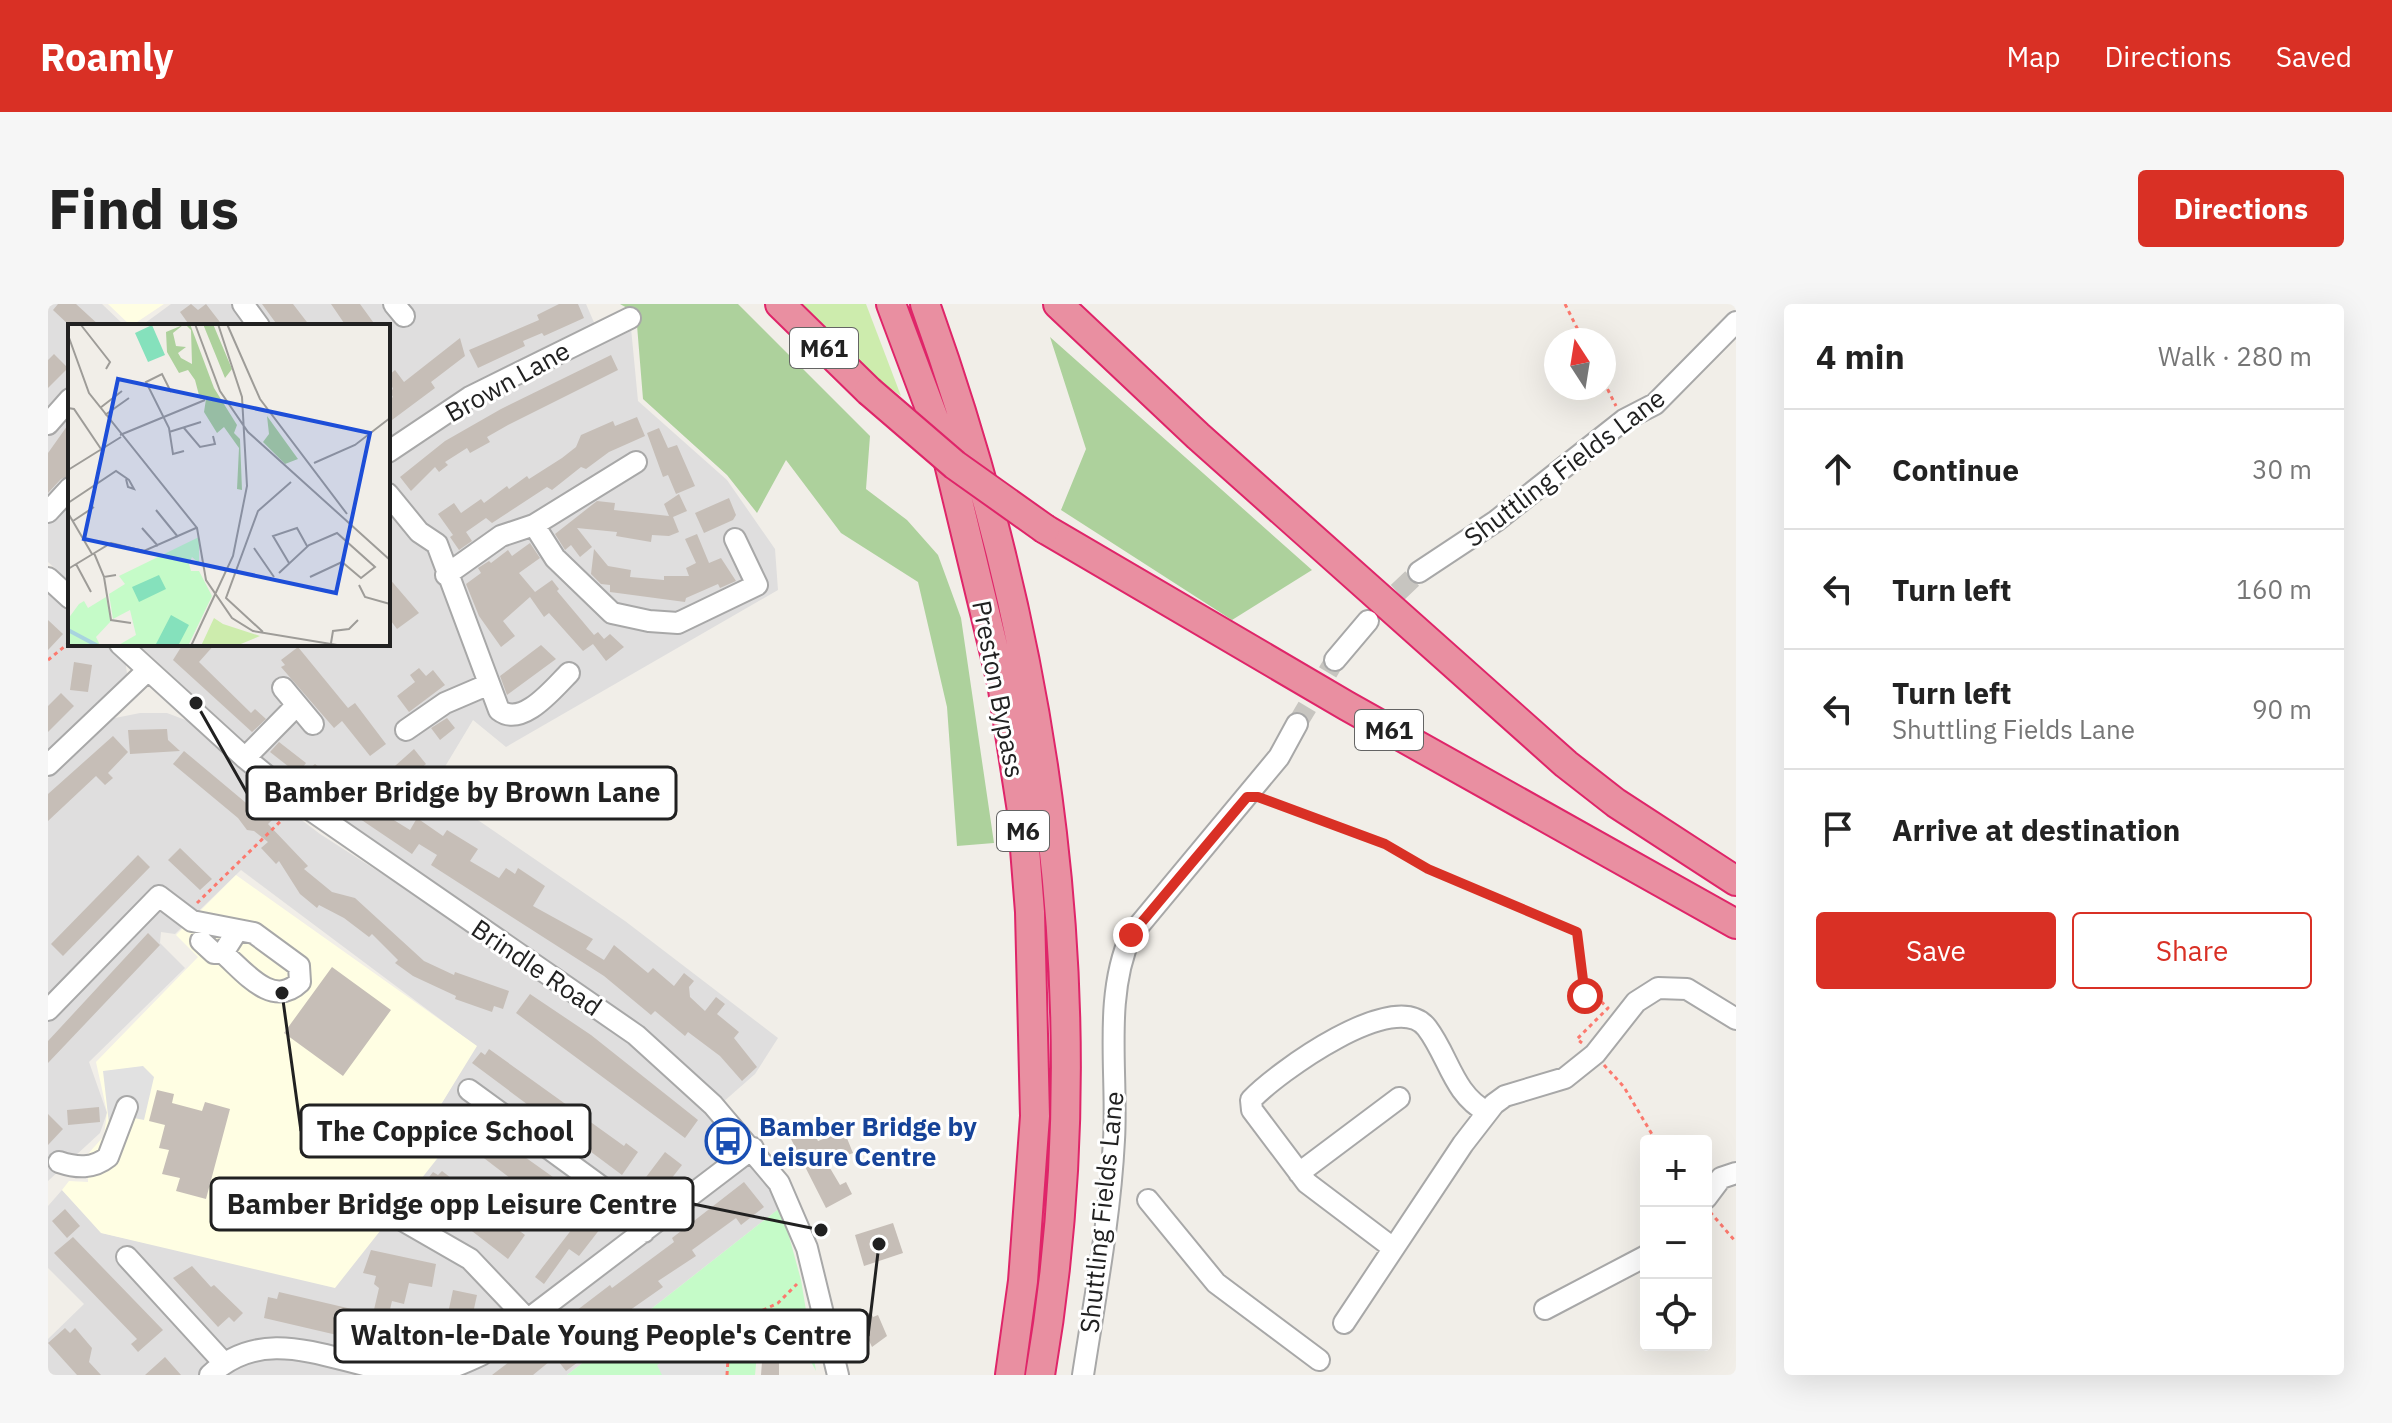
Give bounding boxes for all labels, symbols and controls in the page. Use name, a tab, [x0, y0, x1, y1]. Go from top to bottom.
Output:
text: Roamly	[40, 32, 174, 81]
text: Map	[2006, 38, 2060, 75]
text: Directions	[2104, 38, 2232, 75]
text: Saved	[2276, 38, 2352, 75]
button: Directions	[2138, 170, 2344, 247]
text: Find us	[48, 172, 239, 244]
inset map	[68, 324, 390, 646]
road number: M61	[790, 328, 858, 368]
north arrow	[1544, 328, 1616, 400]
street label: Brown Lane	[439, 333, 575, 429]
text: 4 min	[1816, 334, 1905, 378]
text: Walk · 280 m	[2158, 339, 2312, 373]
street label: Shuttling Fields Lane	[1457, 380, 1671, 554]
icon: ahead	[1816, 447, 1860, 491]
text: Continue	[1892, 450, 2019, 489]
text: 30 m	[2252, 452, 2312, 486]
icon: left	[1816, 567, 1860, 611]
text: Turn left	[1892, 570, 2011, 609]
text: 160 m	[2236, 572, 2312, 606]
street label: Preston Bypass	[965, 597, 1033, 781]
text: Turn left	[1892, 673, 2011, 712]
icon: left	[1816, 687, 1860, 731]
text: 90 m	[2252, 692, 2312, 726]
road number: M61	[1355, 710, 1423, 750]
text: Shuttling Fields Lane	[1892, 712, 2135, 746]
callout: Bamber Bridge by Brown Lane	[247, 767, 676, 819]
text: Bamber Bridge by Brown Lane	[264, 773, 660, 810]
icon: arrive	[1816, 807, 1860, 851]
text: Arrive at destination	[1892, 810, 2180, 849]
road number: M6	[997, 811, 1049, 851]
street label: Brindle Road	[465, 911, 609, 1023]
button: Save	[1816, 912, 2056, 989]
button: Share	[2072, 912, 2312, 989]
route end	[1113, 917, 1149, 953]
route start	[1567, 978, 1603, 1014]
street label: Shuttling Fields Lane	[1071, 1089, 1131, 1335]
callout: The Coppice School	[301, 1105, 590, 1157]
place label: Bamber Bridge by Leisure Centre	[759, 1109, 977, 1173]
text: The Coppice School	[317, 1112, 573, 1149]
bus stop icon: Bamber Bridge by Leisure Centre	[704, 1117, 752, 1165]
map controls	[1640, 1135, 1712, 1351]
button: +	[1640, 1135, 1712, 1207]
callout: Bamber Bridge opp Leisure Centre	[211, 1178, 693, 1230]
text: Bamber Bridge opp Leisure Centre	[227, 1185, 677, 1222]
button: −	[1640, 1207, 1712, 1279]
button: locate	[1640, 1279, 1712, 1351]
callout: Walton-le-Dale Young People's Centre	[335, 1310, 868, 1362]
text: Walton-le-Dale Young People's Centre	[350, 1316, 852, 1353]

